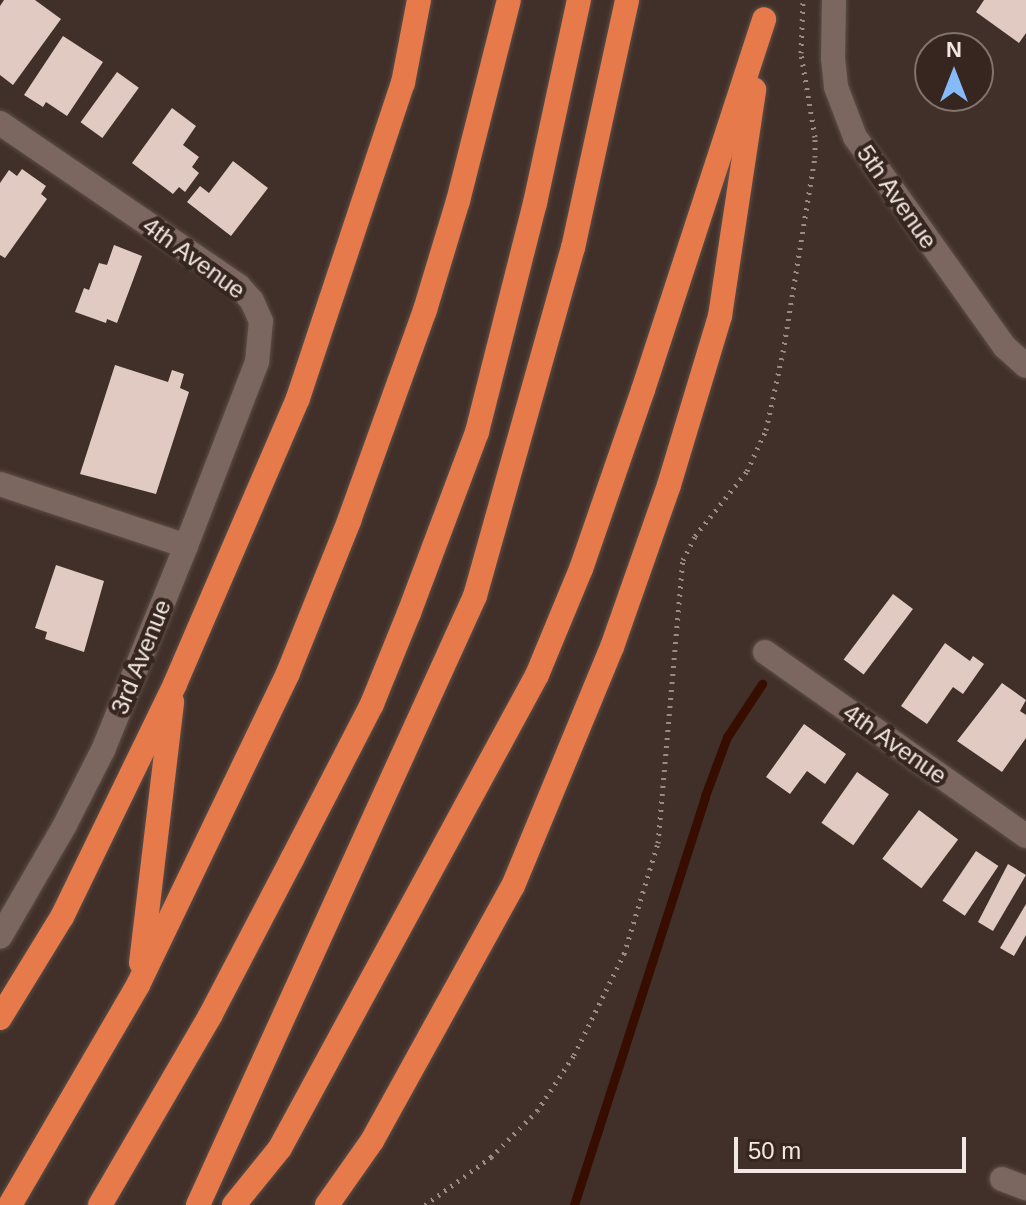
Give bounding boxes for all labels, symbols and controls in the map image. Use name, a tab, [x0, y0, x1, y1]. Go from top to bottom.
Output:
north arrow	[914, 32, 994, 112]
text: N	[946, 37, 962, 62]
street label: 5th Avenue	[851, 139, 943, 255]
street label: 4th Avenue	[137, 211, 251, 305]
street label: 3rd Avenue	[105, 595, 177, 719]
street label: 4th Avenue	[837, 698, 953, 790]
scale bar	[738, 1121, 970, 1171]
text: 50 m	[748, 1137, 801, 1164]

